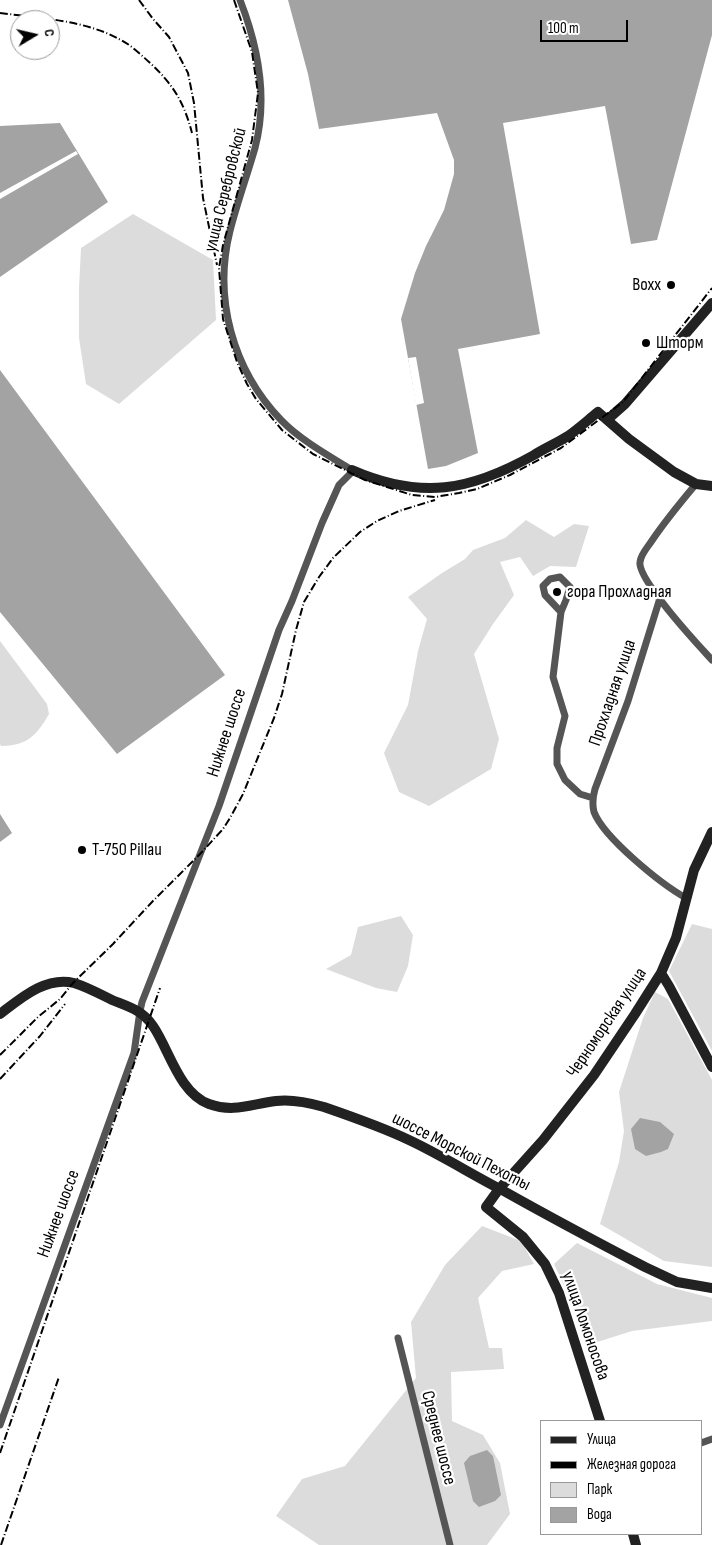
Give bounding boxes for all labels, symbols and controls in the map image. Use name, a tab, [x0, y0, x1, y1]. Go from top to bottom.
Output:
north arrow	[10, 10, 60, 60]
scale bar	[542, 10, 630, 42]
text: 100 m	[548, 19, 579, 38]
text: С	[40, 28, 58, 38]
street label: улица Серебровской	[200, 126, 252, 254]
place label: Boxx	[632, 274, 661, 296]
marker: Boxx	[665, 279, 677, 291]
place label: Шторм	[656, 332, 704, 354]
marker: Шторм	[640, 337, 652, 349]
place label: гора Прохладная	[567, 581, 672, 603]
marker: гора Прохладная	[551, 586, 563, 598]
street label: Прохладная улица	[585, 637, 641, 749]
street label: Нижнее шоссе	[203, 686, 251, 780]
place label: T-750 Pillau	[92, 839, 162, 861]
marker: T-750 Pillau	[76, 844, 88, 856]
street label: Черноморская улица	[562, 964, 652, 1082]
street label: шоссе Морской Пехоты	[388, 1108, 534, 1196]
street label: Нижнее шоссе	[33, 1167, 85, 1261]
street label: улица Ломоносова	[556, 1269, 614, 1383]
street label: Среднее шоссе	[416, 1389, 460, 1487]
legend	[540, 1420, 702, 1535]
text: Улица	[587, 1430, 616, 1449]
text: Железная дорога	[587, 1455, 676, 1474]
text: Парк	[587, 1480, 612, 1499]
text: Вода	[587, 1505, 612, 1524]

